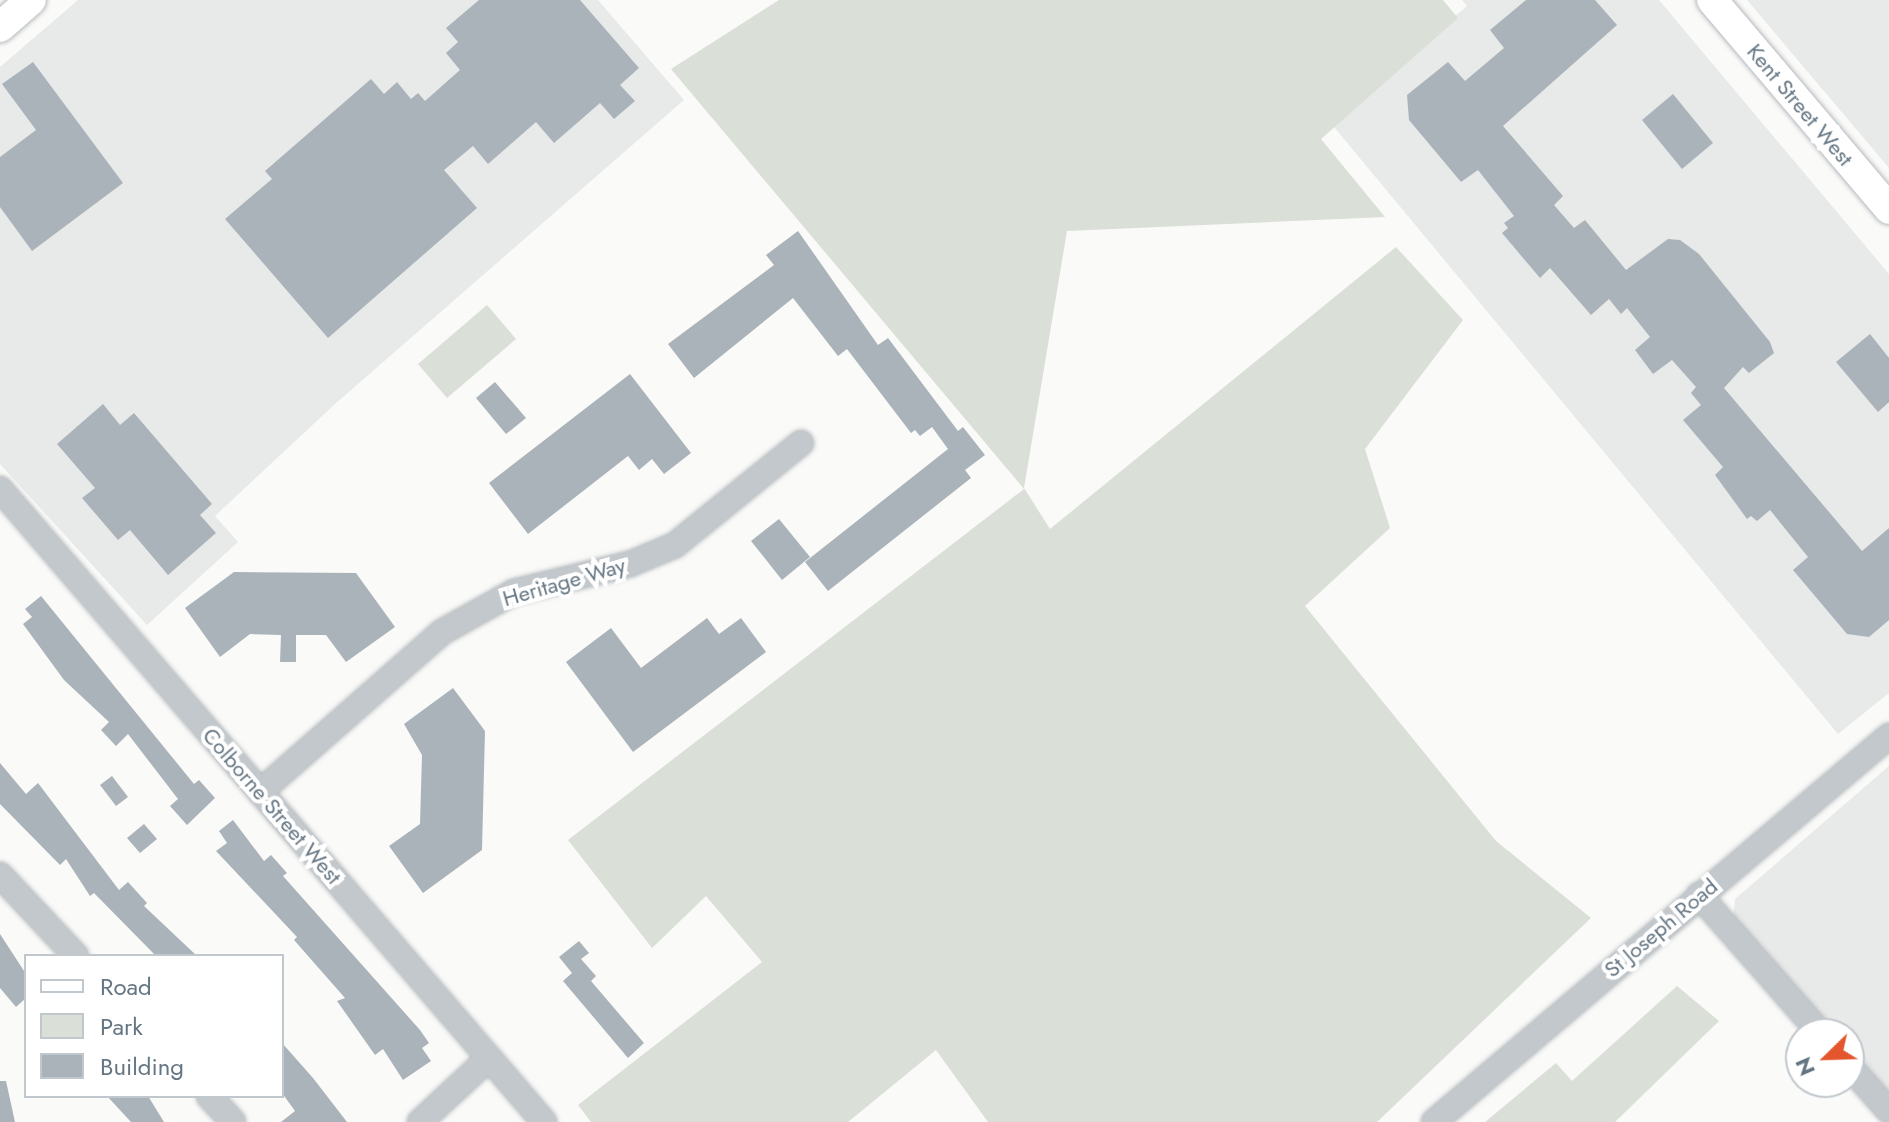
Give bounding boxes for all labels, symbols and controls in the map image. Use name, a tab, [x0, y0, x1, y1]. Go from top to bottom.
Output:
street label: Kent Street West	[1741, 39, 1859, 171]
street label: Heritage Way	[500, 552, 628, 612]
street label: Colborne Street West	[197, 723, 347, 889]
street label: St Joseph Road	[1599, 873, 1723, 983]
legend	[24, 954, 284, 1098]
text: Road	[100, 969, 152, 1004]
text: Park	[100, 1009, 143, 1044]
north arrow	[1785, 1018, 1865, 1098]
text: Building	[100, 1049, 184, 1084]
text: N	[1787, 1052, 1823, 1081]

